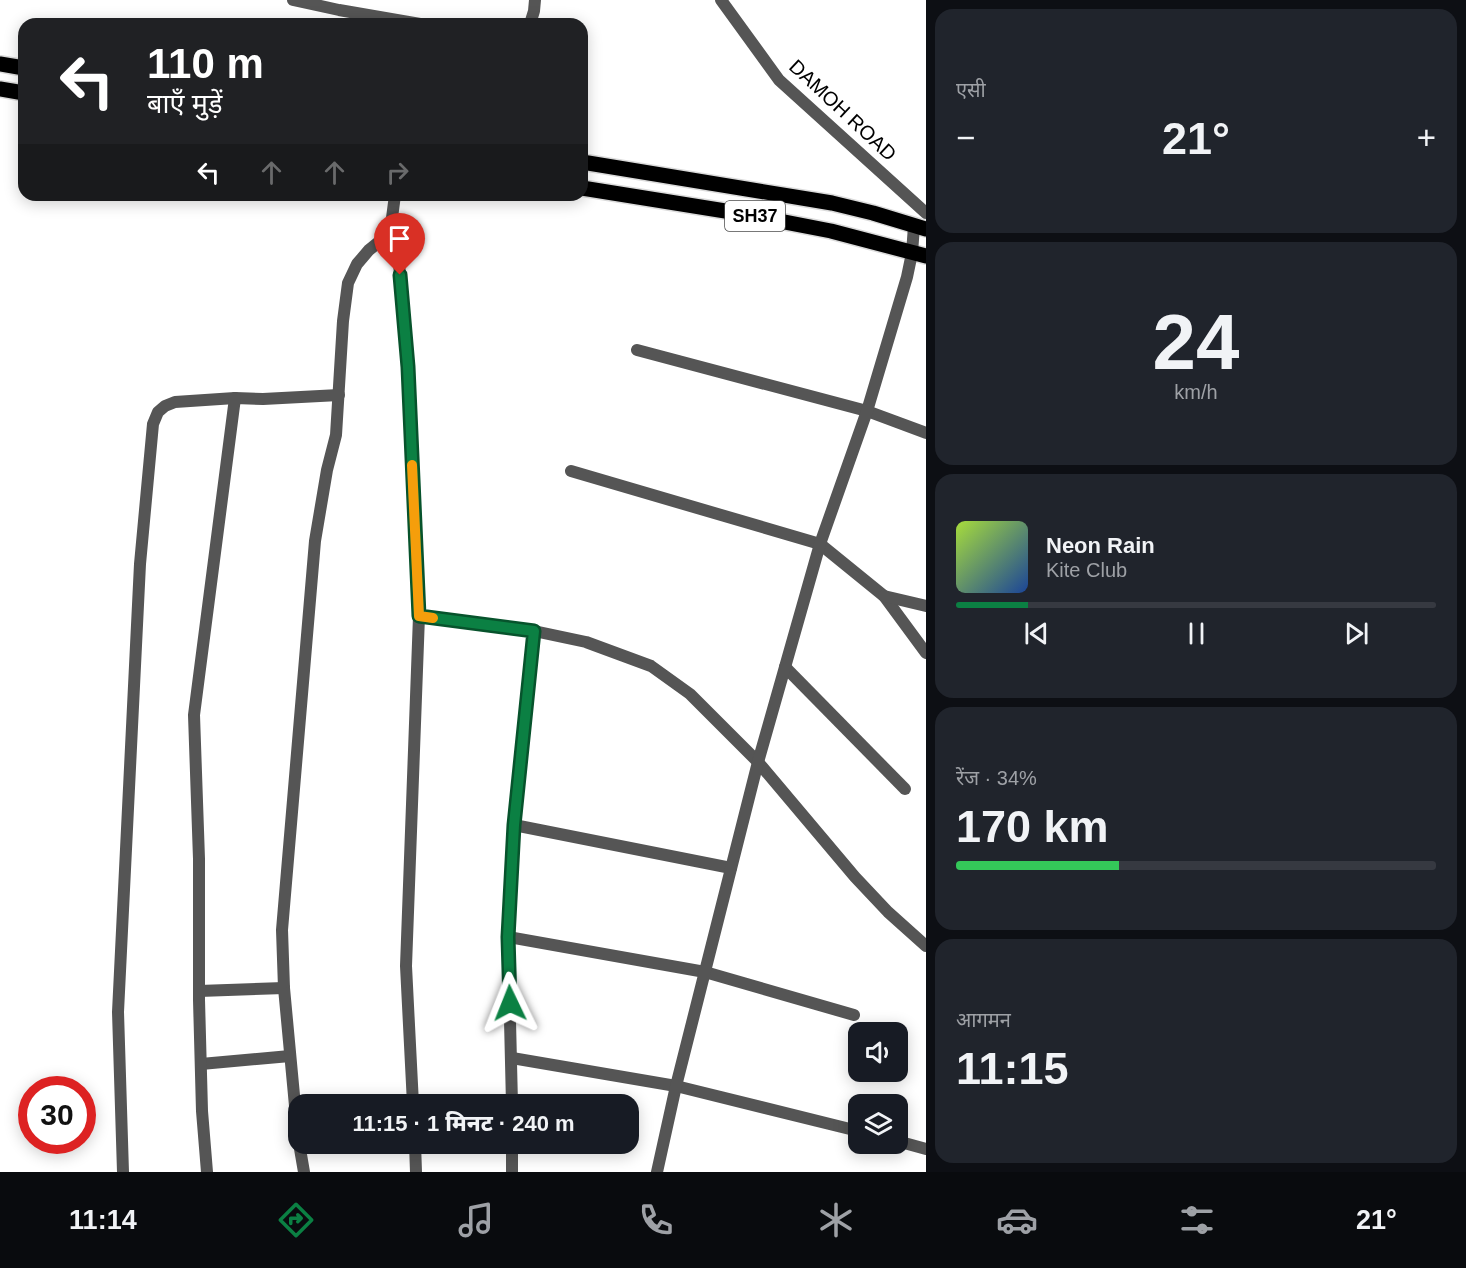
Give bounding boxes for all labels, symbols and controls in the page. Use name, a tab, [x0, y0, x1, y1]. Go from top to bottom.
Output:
text: 110 m	[147, 40, 264, 87]
icon: left	[48, 42, 126, 120]
street label: DAMOH ROAD	[785, 55, 901, 165]
text: एसी	[956, 79, 986, 101]
text: बाएँ मुड़ें	[147, 89, 222, 119]
text: 21°	[1162, 113, 1230, 164]
text: −	[956, 119, 975, 156]
text: +	[1417, 119, 1436, 156]
icon: left	[192, 156, 225, 189]
icon: ahead	[255, 156, 288, 189]
icon: ahead	[318, 156, 351, 189]
icon: right	[381, 156, 414, 189]
road number: SH37	[725, 201, 785, 231]
pin	[374, 213, 425, 275]
icon: arrive	[383, 222, 416, 255]
text: 24	[1153, 298, 1239, 386]
text: km/h	[1174, 381, 1218, 403]
text: Neon Rain	[1046, 533, 1155, 558]
text: Kite Club	[1046, 559, 1127, 581]
icon: previous	[1020, 617, 1053, 650]
icon: pause	[1180, 617, 1213, 650]
icon: next	[1340, 617, 1373, 650]
text: रेंज · 34%	[956, 767, 1037, 789]
text: 170 km	[956, 801, 1109, 852]
position arrow	[478, 971, 542, 1035]
text: आगमन	[956, 1009, 1011, 1031]
map controls	[848, 1022, 908, 1154]
button: sound	[848, 1022, 908, 1082]
text: 11:15	[956, 1043, 1069, 1094]
speed limit sign: 30	[18, 1076, 96, 1154]
button: layers	[848, 1094, 908, 1154]
text: 11:15 · 1 मिनट · 240 m	[352, 1111, 575, 1136]
icon: directions	[275, 1199, 317, 1241]
icon: music	[455, 1199, 497, 1241]
icon: phone	[635, 1199, 677, 1241]
icon: climate	[815, 1199, 857, 1241]
icon: car	[996, 1199, 1038, 1241]
icon: filters	[1176, 1199, 1218, 1241]
text: 11:14	[69, 1205, 137, 1235]
text: 21°	[1356, 1205, 1397, 1235]

